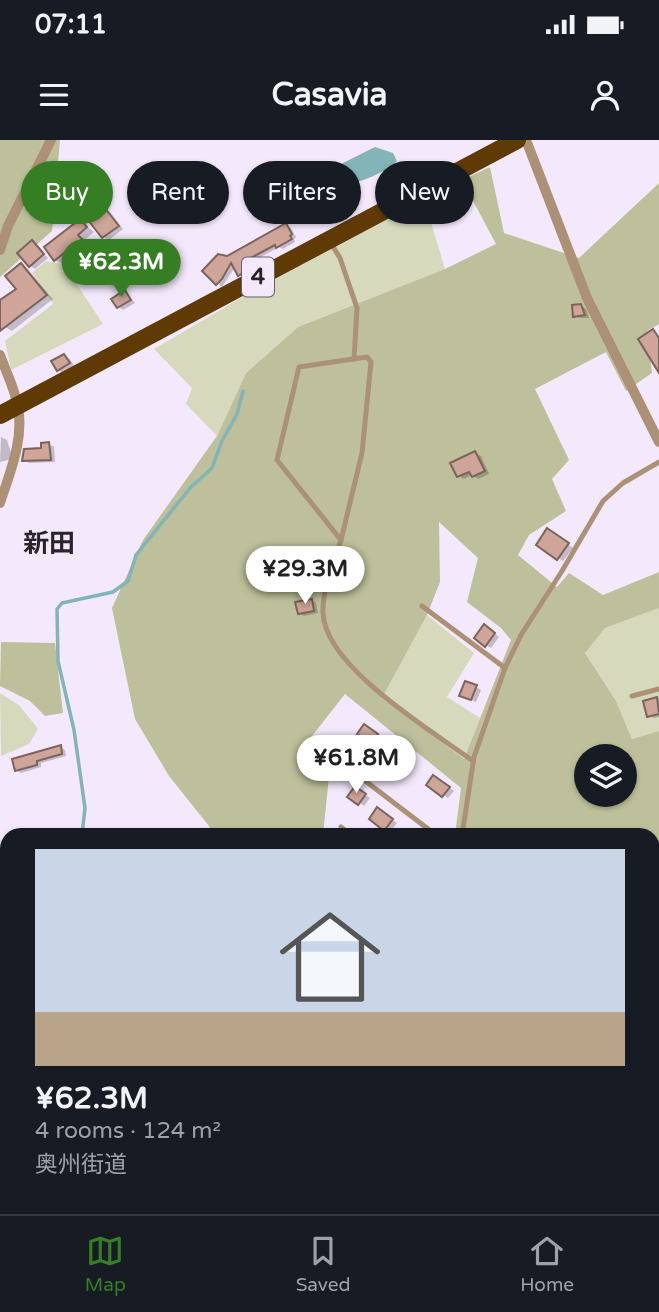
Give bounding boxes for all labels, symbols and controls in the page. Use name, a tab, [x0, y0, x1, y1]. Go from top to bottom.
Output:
text: 07:11	[35, 9, 107, 40]
icon: menu	[35, 76, 73, 114]
text: Casavia	[271, 76, 388, 114]
icon: person	[586, 76, 624, 114]
chip: Buy	[21, 161, 113, 224]
chip: Rent	[127, 161, 229, 224]
chip: Filters	[243, 161, 361, 224]
chip: New	[375, 161, 474, 224]
pin: ¥62.3M	[64, 240, 178, 299]
text: ¥62.3M	[78, 248, 164, 276]
road number: 4	[242, 258, 274, 296]
district label: 新田	[23, 528, 75, 559]
pin: ¥29.3M	[248, 546, 362, 606]
text: ¥29.3M	[262, 555, 348, 583]
pin: ¥61.8M	[299, 736, 413, 795]
text: ¥61.8M	[313, 744, 399, 772]
map controls	[574, 744, 637, 807]
button: layers	[574, 744, 637, 807]
icon: home	[267, 894, 393, 1020]
text: ¥62.3M	[35, 1080, 148, 1117]
text: 4 rooms · 124 m²	[35, 1117, 221, 1145]
text: 奥州街道	[35, 1151, 127, 1179]
tab: Map	[85, 1232, 126, 1296]
tab: Saved	[296, 1232, 351, 1296]
tab: Home	[520, 1232, 574, 1296]

